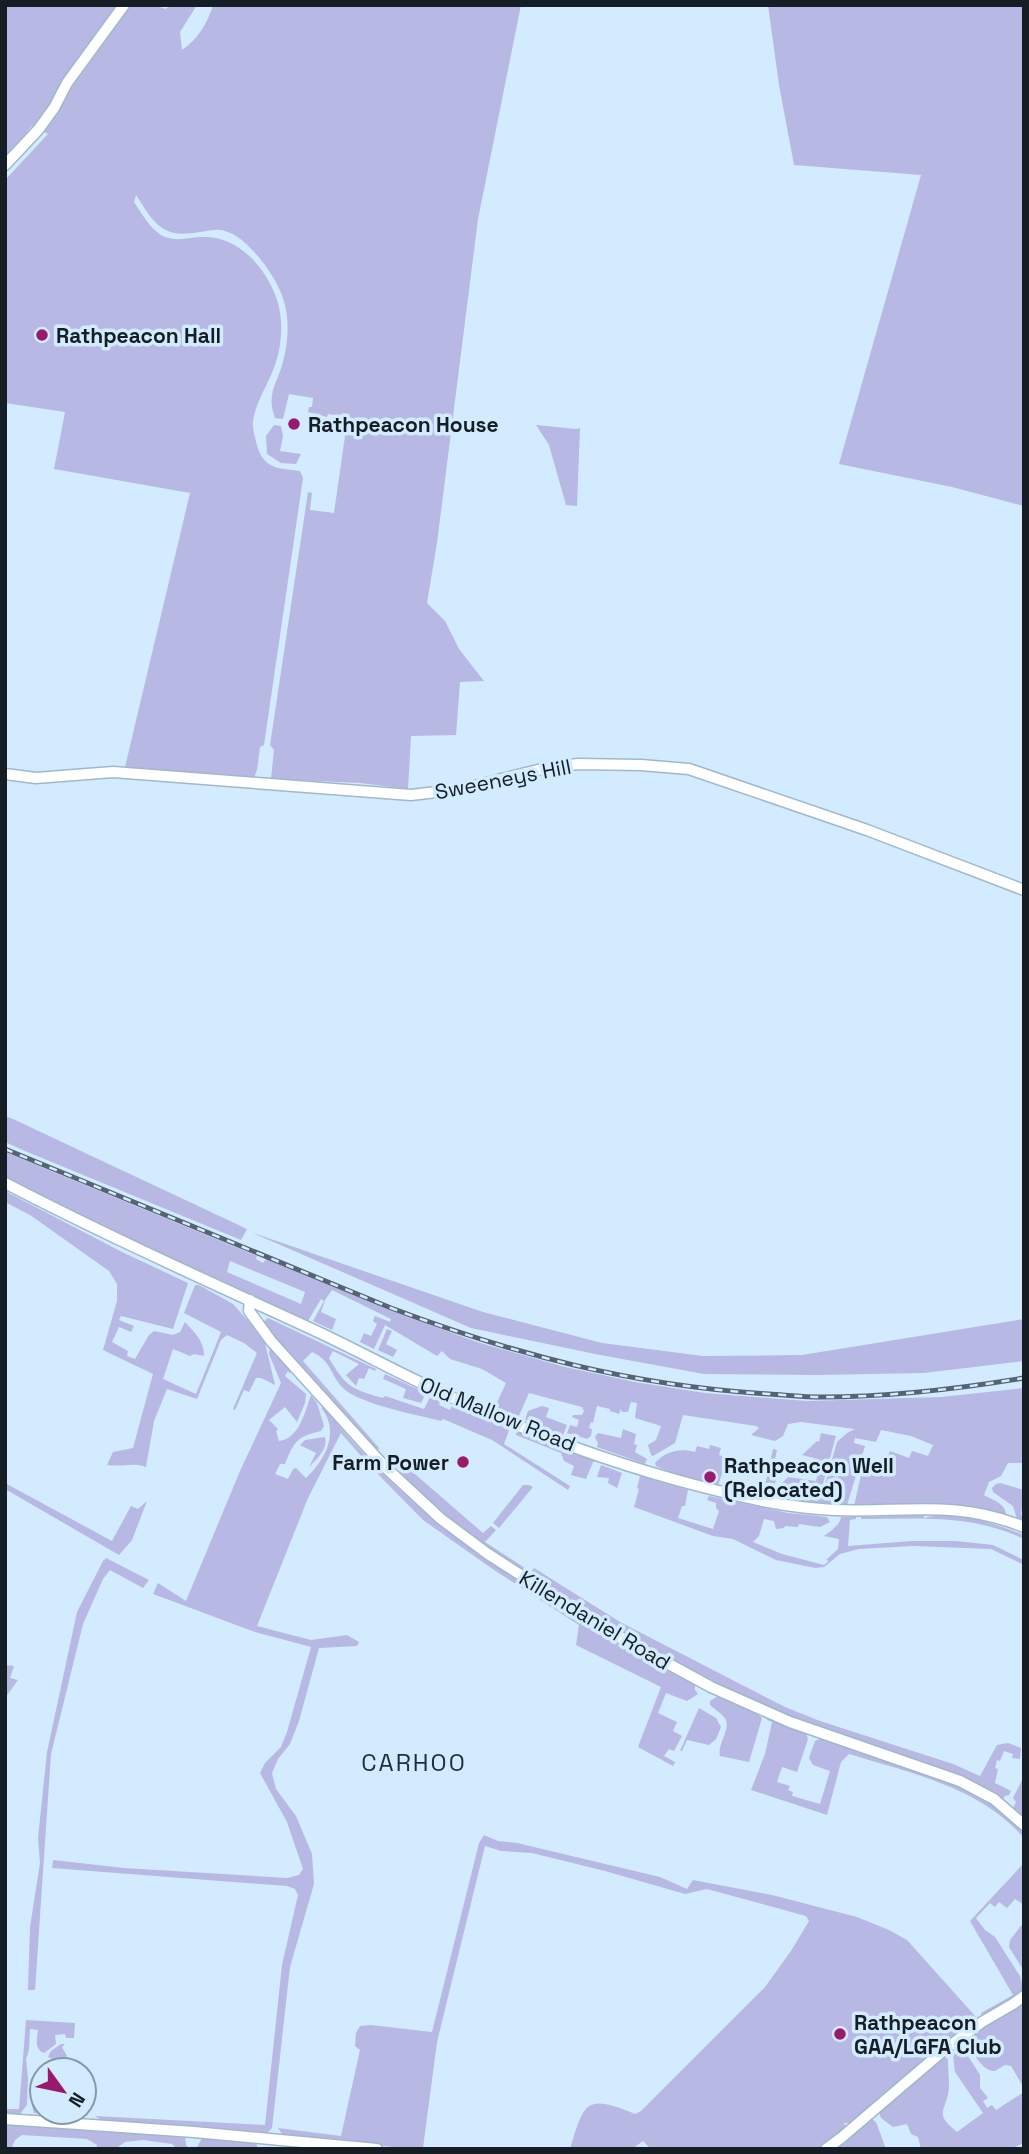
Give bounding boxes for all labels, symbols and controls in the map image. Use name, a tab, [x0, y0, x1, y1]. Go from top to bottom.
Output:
place label: Rathpeacon Hall	[56, 322, 221, 349]
marker: Rathpeacon Hall	[34, 327, 50, 343]
place label: Rathpeacon House	[308, 411, 499, 438]
marker: Rathpeacon House	[286, 416, 302, 432]
street label: Sweeneys Hill	[433, 753, 573, 805]
street label: Old Mallow Road	[416, 1371, 580, 1457]
place label: Farm Power	[332, 1449, 449, 1476]
place label: Rathpeacon Well (Relocated)	[724, 1452, 894, 1503]
marker: Farm Power	[455, 1454, 471, 1470]
marker: Rathpeacon Well (Relocated)	[702, 1469, 718, 1485]
street label: Killendaniel Road	[514, 1564, 676, 1676]
district label: CARHOO	[361, 1747, 467, 1778]
place label: Rathpeacon GAA/LGFA Club	[854, 2009, 1002, 2060]
marker: Rathpeacon GAA/LGFA Club	[832, 2026, 848, 2042]
north arrow	[28, 2056, 98, 2126]
text: N	[63, 2088, 91, 2112]

